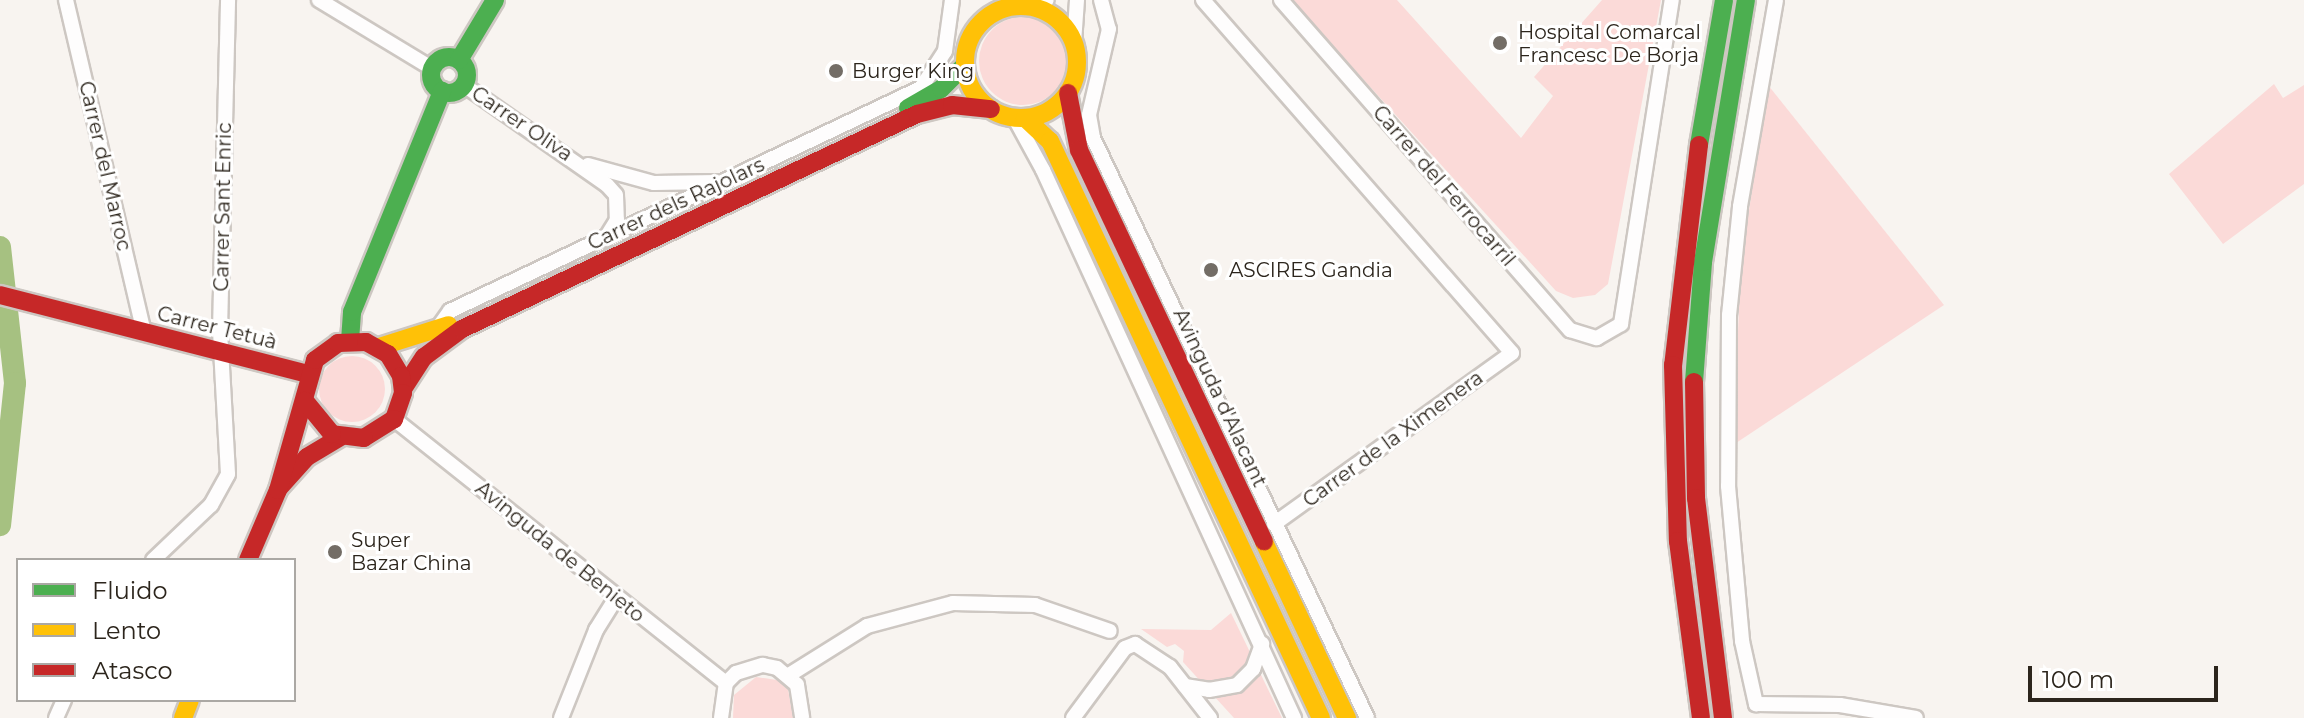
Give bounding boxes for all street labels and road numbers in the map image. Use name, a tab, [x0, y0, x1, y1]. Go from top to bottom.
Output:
street label: Carrer del Marroc	[74, 79, 136, 253]
street label: Carrer Oliva	[467, 81, 577, 167]
street label: Carrer del Ferrocarril	[1368, 101, 1520, 271]
street label: Carrer Sant Enric	[210, 122, 236, 292]
street label: Carrer dels Rajolars	[584, 153, 768, 255]
street label: Carrer Tetuà	[155, 302, 279, 354]
street label: Avinguda d'Alacant	[1168, 305, 1272, 491]
street label: Carrer de la Ximenera	[1298, 366, 1488, 512]
street label: Avinguda de Benieto	[471, 476, 649, 628]

